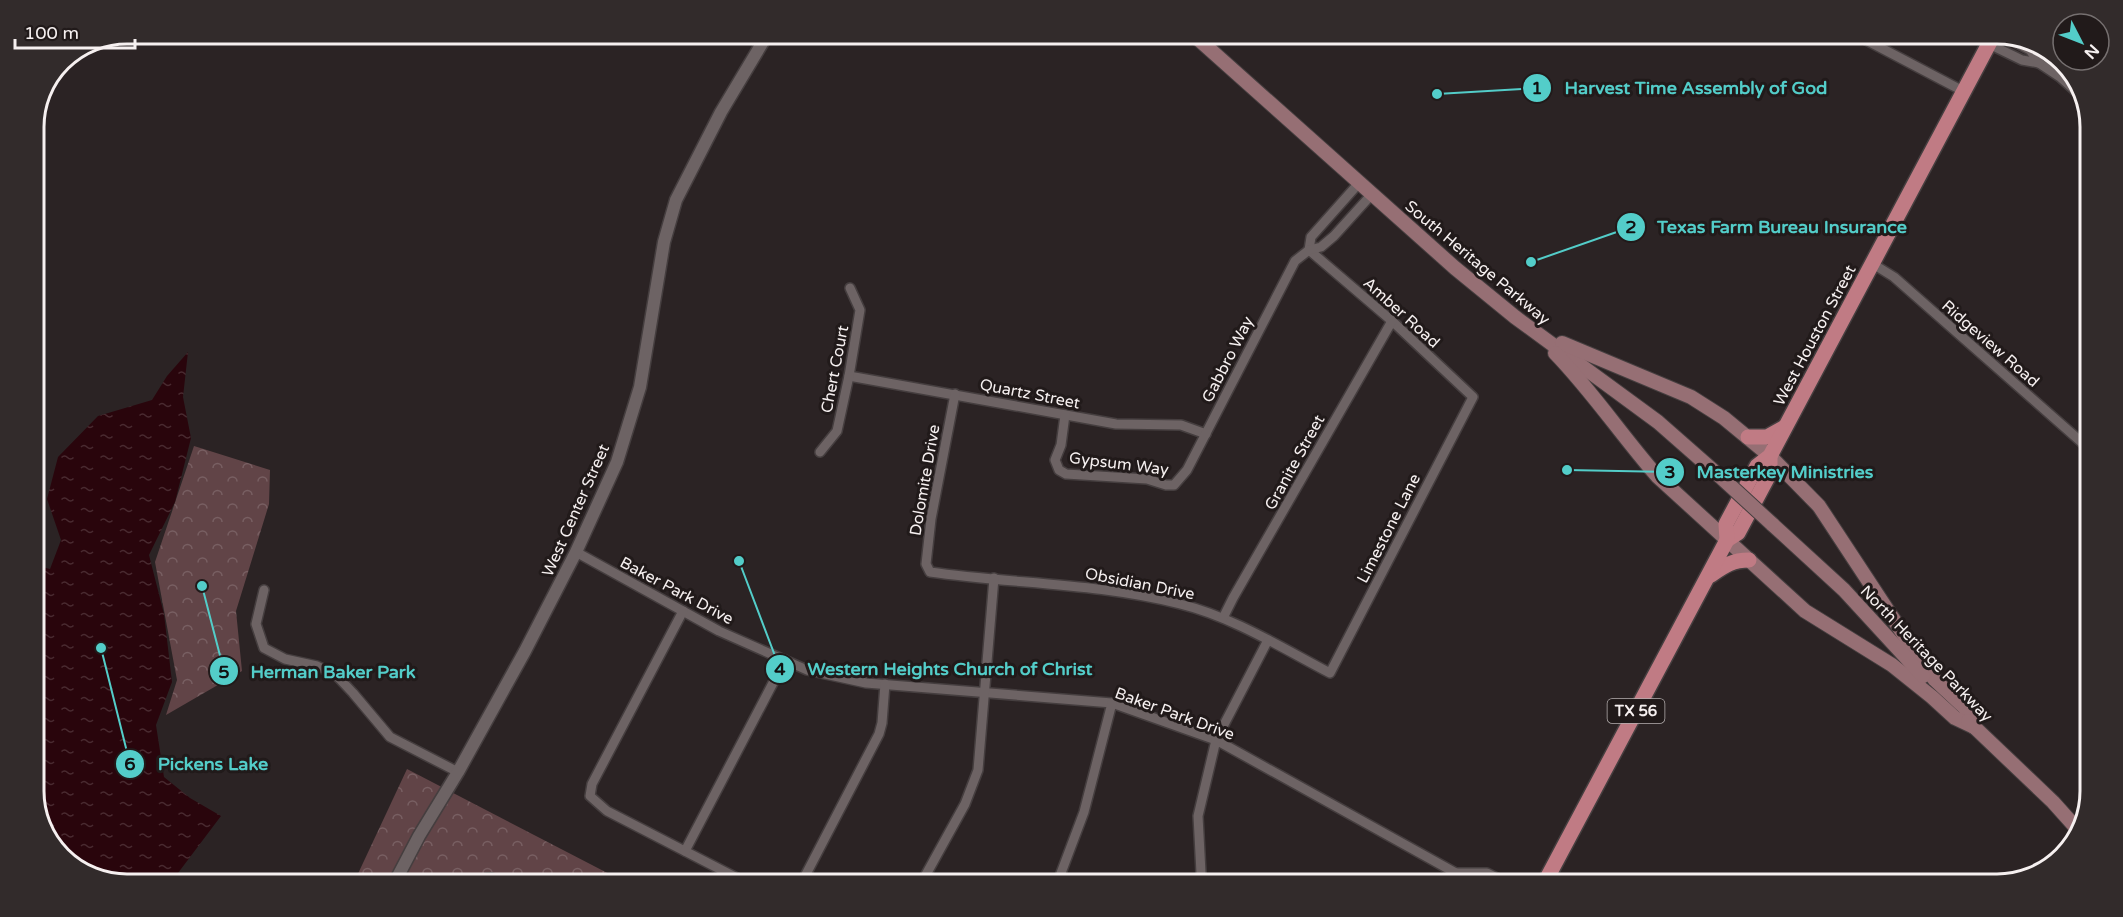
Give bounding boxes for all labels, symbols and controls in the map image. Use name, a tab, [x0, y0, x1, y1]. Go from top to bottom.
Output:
scale bar	[15, 12, 135, 50]
north arrow	[2051, 12, 2111, 72]
text: 100 m	[24, 22, 79, 44]
text: N	[2080, 40, 2103, 63]
callout: Harvest Time Assembly of God	[1522, 70, 1839, 106]
text: 1	[1531, 77, 1543, 99]
text: Harvest Time Assembly of God	[1565, 77, 1827, 99]
street label: South Heritage Parkway	[1401, 196, 1554, 329]
callout: Texas Farm Bureau Insurance	[1616, 209, 1919, 245]
text: 2	[1625, 216, 1637, 238]
text: Texas Farm Bureau Insurance	[1656, 216, 1907, 238]
street label: West Houston Street	[1769, 262, 1860, 409]
street label: Amber Road	[1359, 273, 1444, 352]
street label: Ridgeview Road	[1937, 296, 2043, 392]
street label: Gabbro Way	[1198, 313, 1258, 406]
street label: Chert Court	[817, 324, 853, 415]
street label: Quartz Street	[978, 374, 1082, 414]
street label: Granite Street	[1260, 411, 1329, 514]
street label: Dolomite Drive	[905, 423, 945, 537]
street label: West Center Street	[538, 441, 614, 580]
street label: Gypsum Way	[1068, 448, 1170, 480]
callout: Masterkey Ministries	[1655, 454, 1886, 490]
text: 3	[1664, 461, 1676, 483]
text: Masterkey Ministries	[1697, 461, 1874, 483]
street label: Limestone Lane	[1353, 470, 1425, 587]
street label: Baker Park Drive	[616, 553, 737, 629]
street label: Obsidian Drive	[1083, 564, 1196, 604]
street label: North Heritage Parkway	[1856, 581, 1997, 726]
callout: Western Heights Church of Christ	[765, 651, 1104, 687]
callout: Herman Baker Park	[209, 653, 428, 689]
text: 4	[774, 658, 786, 680]
text: Western Heights Church of Christ	[808, 658, 1093, 680]
text: 5	[218, 661, 230, 683]
text: Herman Baker Park	[250, 661, 416, 683]
street label: Baker Park Drive	[1112, 683, 1237, 745]
road number: TX 56	[1608, 699, 1664, 723]
callout: Pickens Lake	[115, 746, 280, 782]
text: 6	[124, 753, 136, 775]
text: Pickens Lake	[158, 753, 268, 775]

